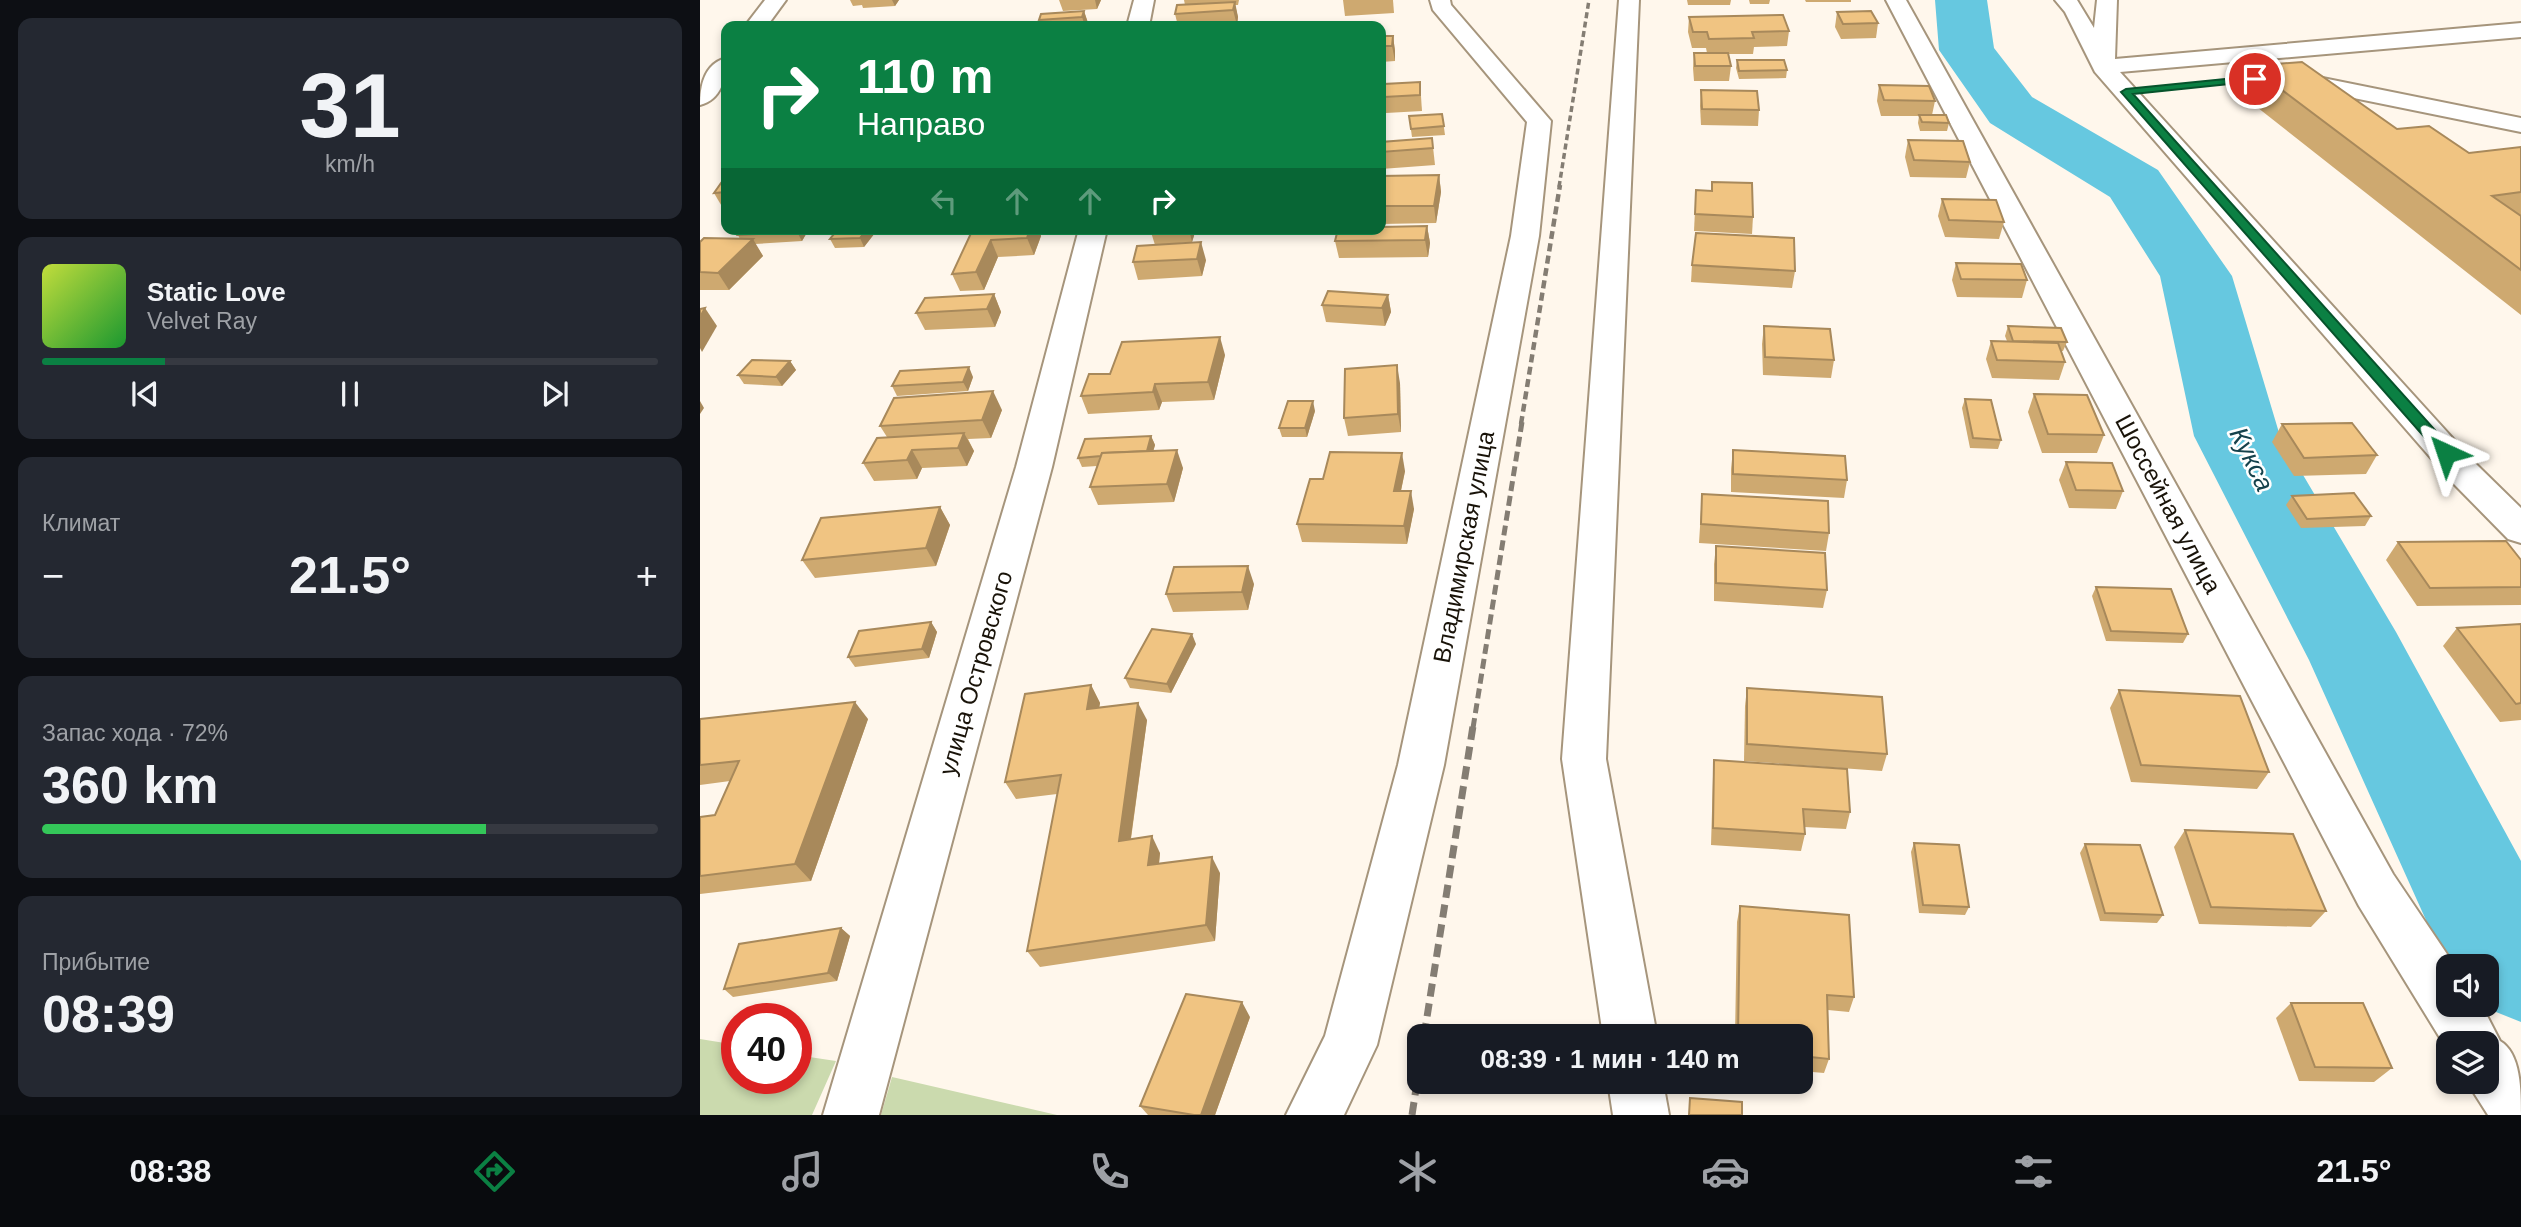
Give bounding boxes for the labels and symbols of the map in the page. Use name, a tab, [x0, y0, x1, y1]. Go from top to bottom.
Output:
pin	[2225, 49, 2285, 109]
street label: Шоссейная улица	[2110, 410, 2227, 598]
position arrow	[2409, 416, 2483, 490]
water label: Кукса	[2224, 422, 2280, 496]
street label: Владимирская улица	[1428, 428, 1499, 665]
street label: улица Островского	[933, 568, 1018, 778]
speed limit sign: 40	[721, 1003, 812, 1094]

